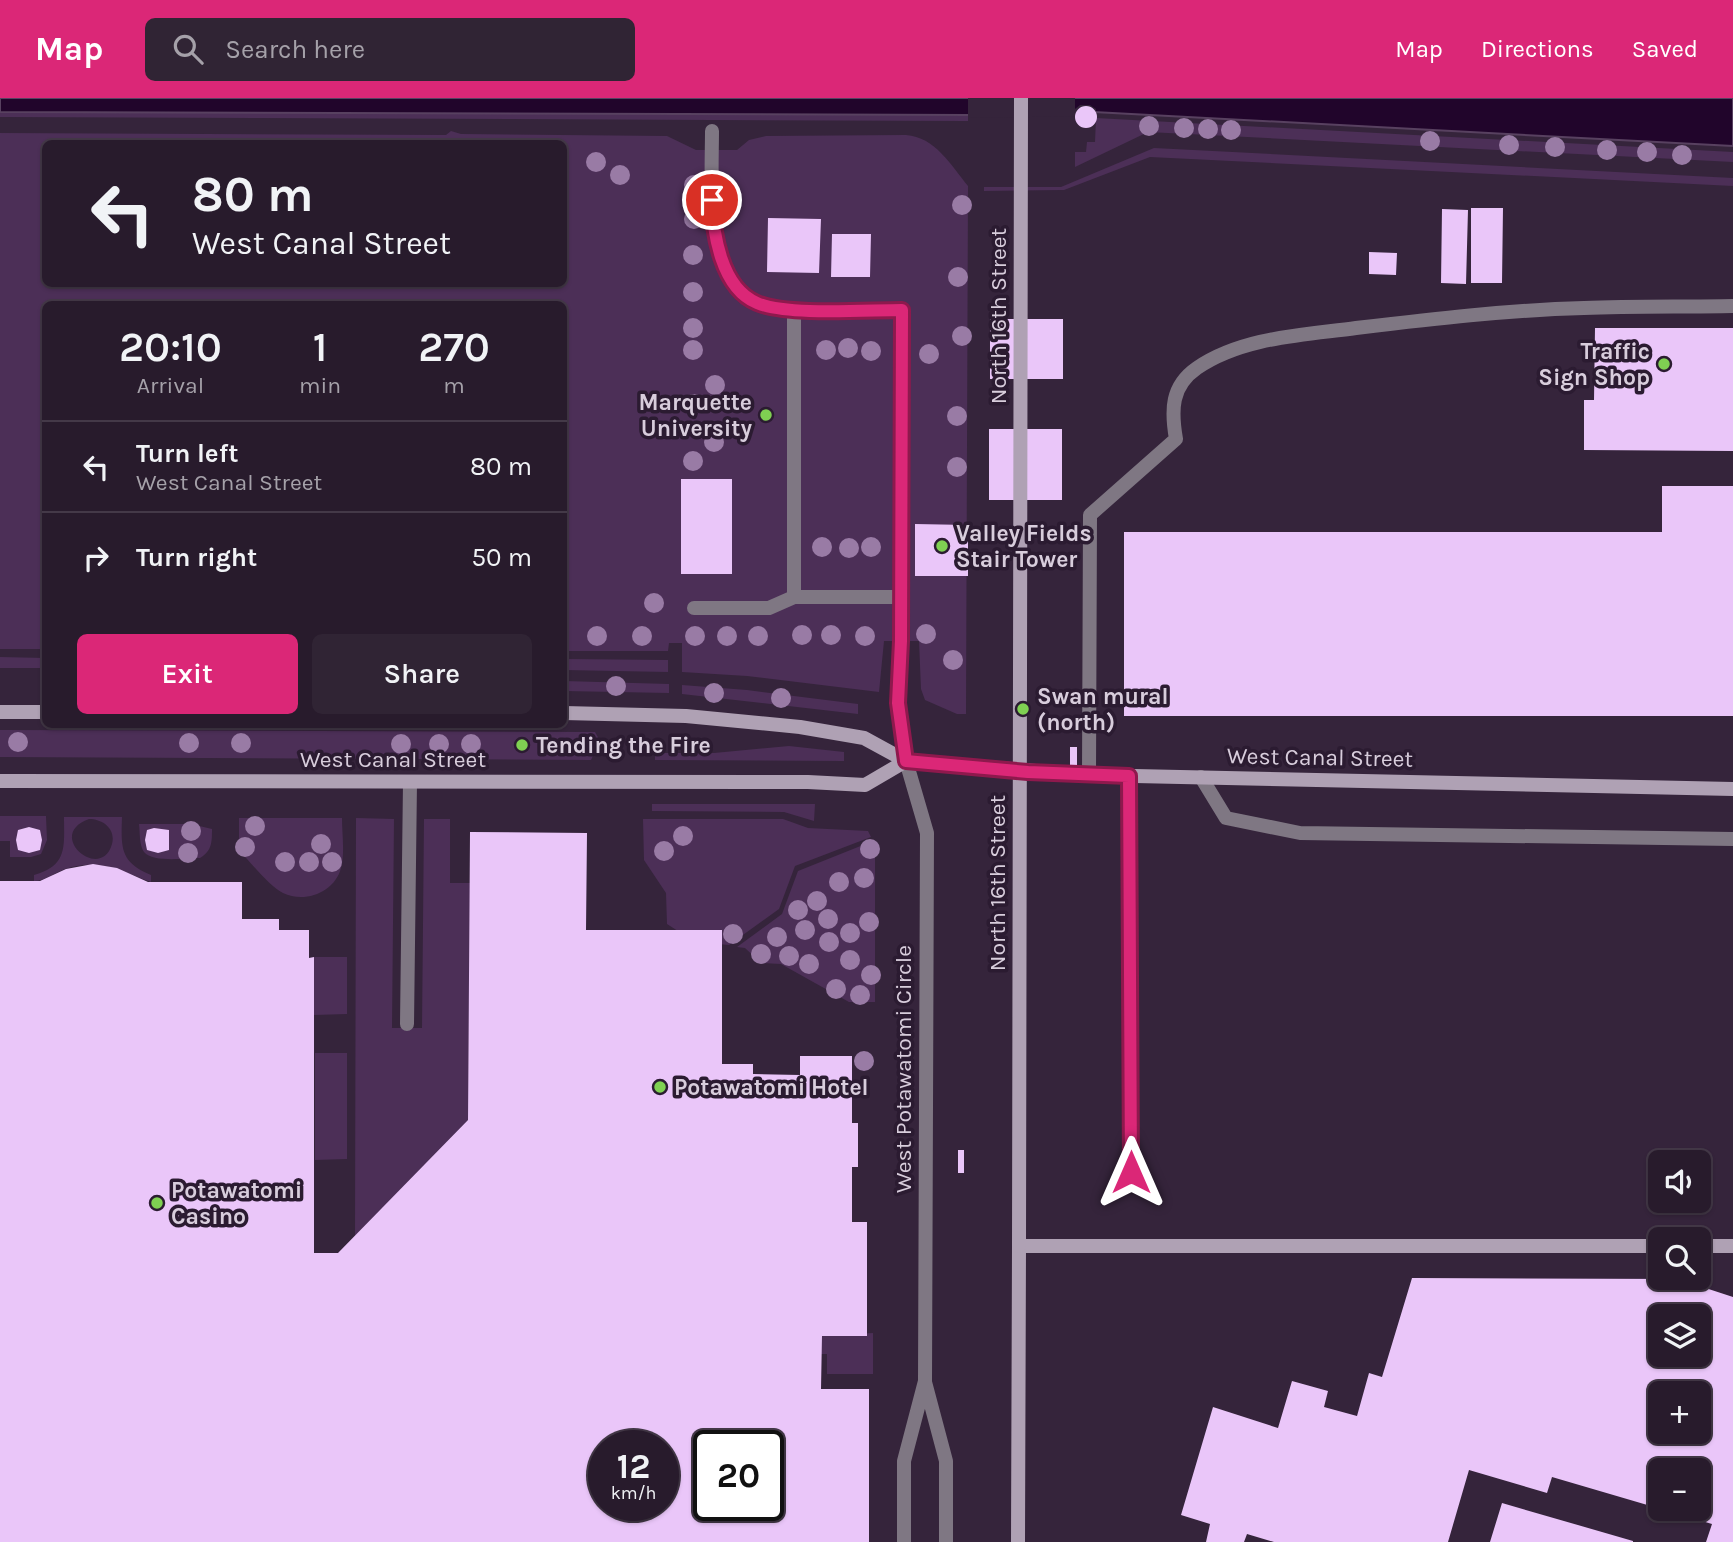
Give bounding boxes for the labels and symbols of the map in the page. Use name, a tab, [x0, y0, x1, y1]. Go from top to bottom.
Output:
pin	[682, 170, 742, 230]
street label: North 16th Street	[985, 227, 1012, 404]
place label: Traffic Sign Shop	[1538, 338, 1650, 391]
marker: Traffic Sign Shop	[1656, 356, 1672, 372]
place label: Marquette University	[638, 389, 752, 442]
marker: Marquette University	[758, 407, 774, 423]
place label: Valley Fields Stair Tower	[956, 520, 1092, 573]
marker: Valley Fields Stair Tower	[934, 538, 950, 554]
place label: Swan mural (north)	[1037, 683, 1168, 736]
marker: Swan mural (north)	[1015, 701, 1031, 717]
place label: Tending the Fire	[536, 732, 711, 759]
marker: Tending the Fire	[514, 737, 530, 753]
street label: West Canal Street	[1227, 742, 1414, 773]
street label: West Canal Street	[300, 746, 486, 773]
street label: North 16th Street	[984, 794, 1011, 971]
street label: West Potawatomi Circle	[890, 945, 917, 1193]
place label: Potawatomi Hotel	[674, 1074, 869, 1101]
marker: Potawatomi Hotel	[652, 1079, 668, 1095]
position arrow	[1094, 1135, 1168, 1209]
place label: Potawatomi Casino	[171, 1177, 302, 1230]
marker: Potawatomi Casino	[149, 1195, 165, 1211]
speed limit sign: 20	[693, 1430, 784, 1521]

